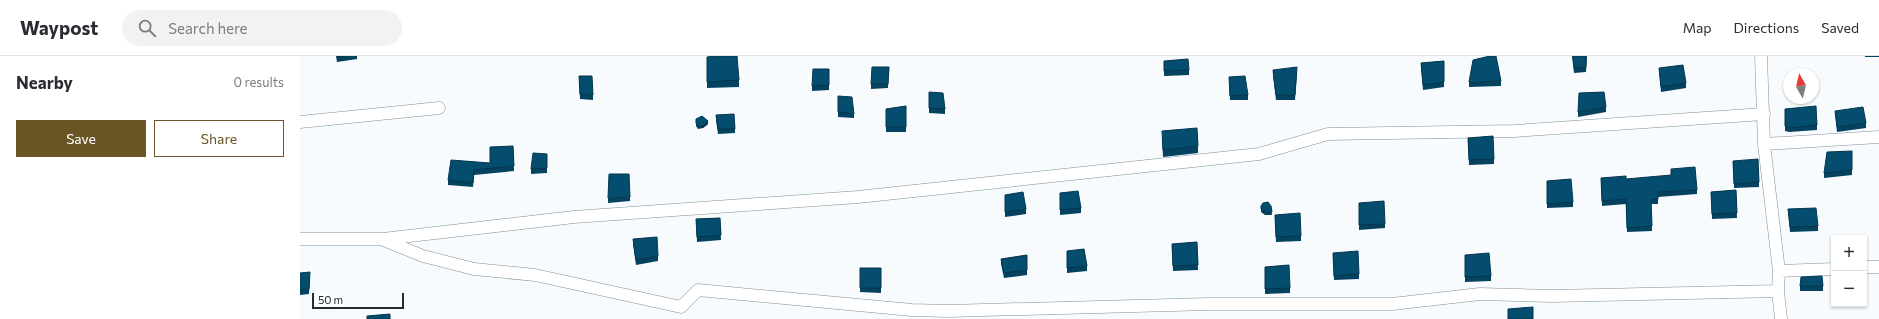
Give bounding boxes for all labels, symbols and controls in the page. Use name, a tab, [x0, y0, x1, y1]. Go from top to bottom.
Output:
search box	[122, 10, 402, 46]
text: Waypost	[20, 16, 98, 39]
icon: search	[136, 17, 158, 39]
text: Search here	[168, 19, 248, 37]
text: Map	[1683, 19, 1712, 36]
text: Directions	[1734, 19, 1799, 36]
text: Saved	[1821, 19, 1859, 36]
north arrow	[1783, 68, 1819, 104]
text: Nearby	[16, 72, 73, 93]
text: 0 results	[233, 74, 284, 90]
button: Save	[16, 120, 146, 157]
button: Share	[154, 120, 284, 157]
map controls	[1831, 235, 1867, 307]
button: +	[1831, 235, 1867, 271]
button: −	[1831, 271, 1867, 307]
scale bar	[312, 291, 404, 310]
text: 50 m	[318, 293, 343, 306]

